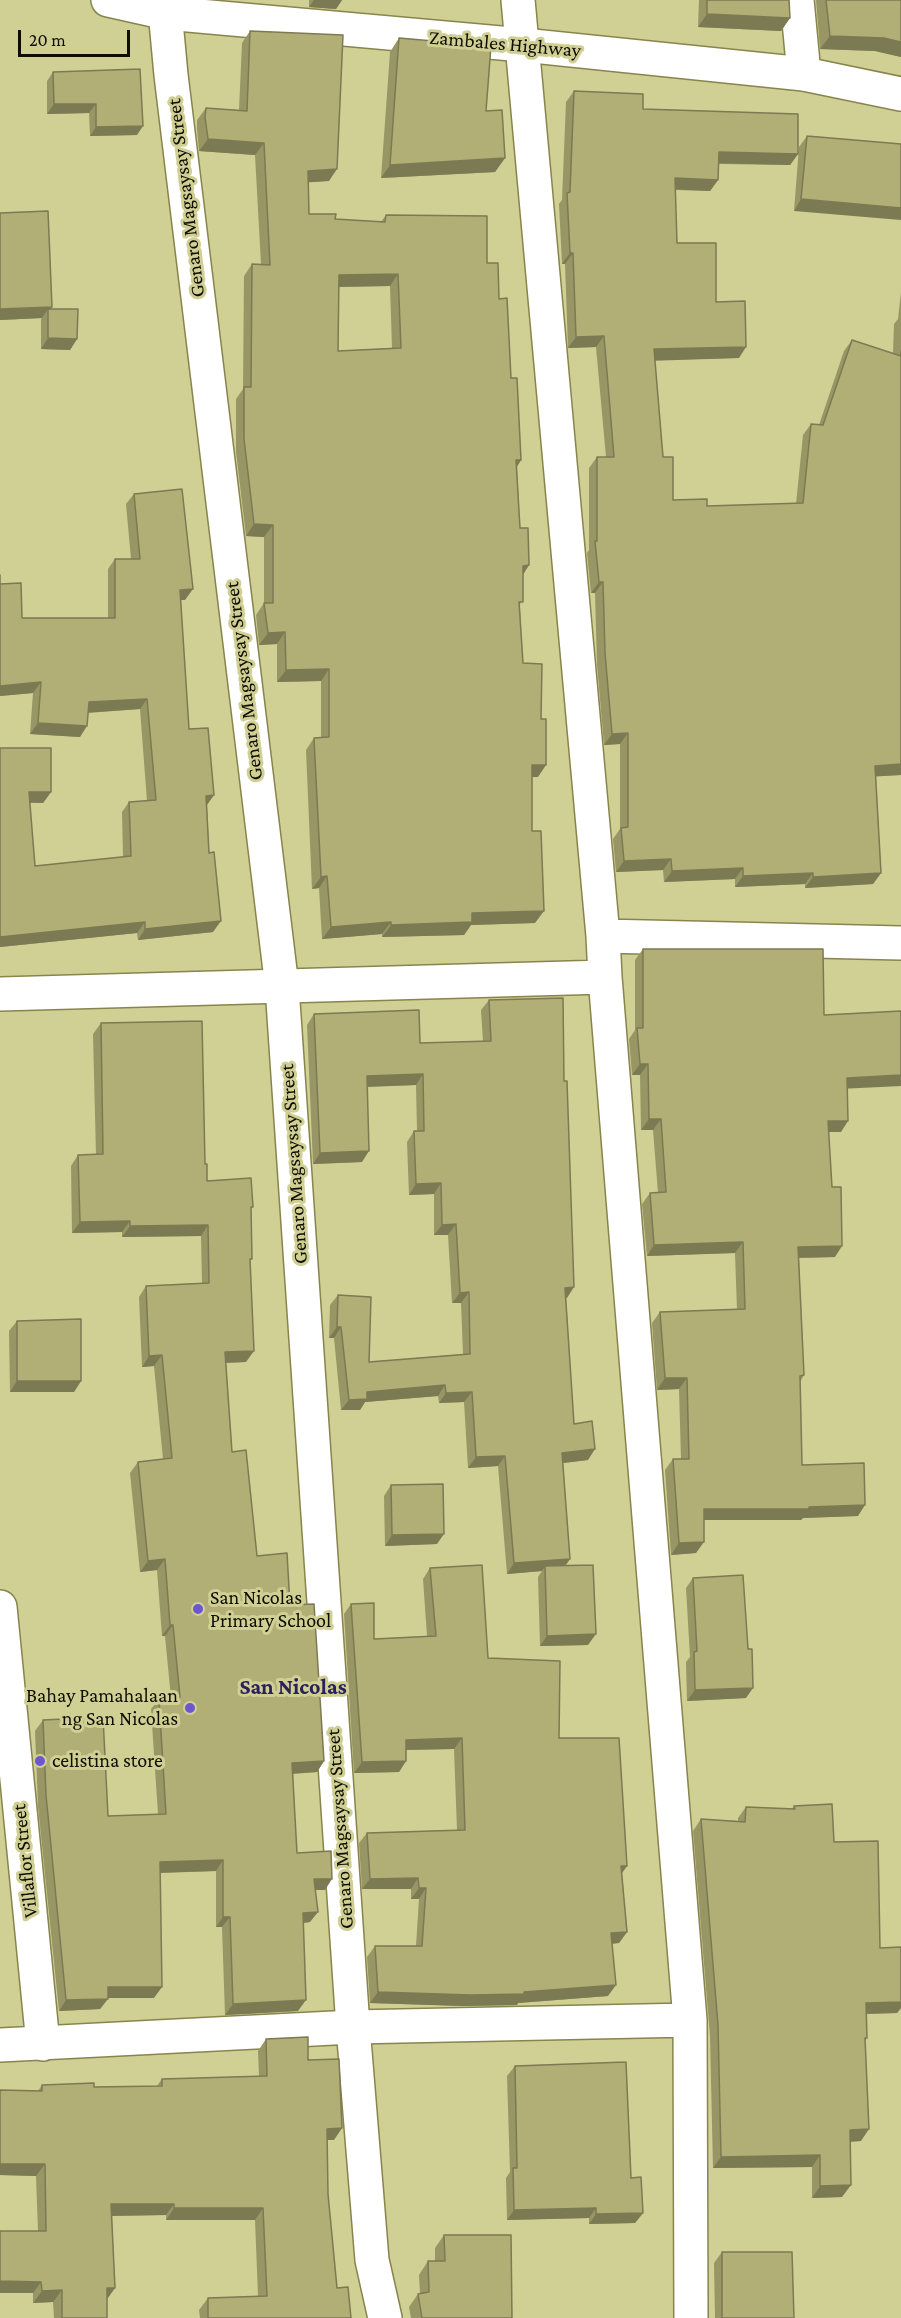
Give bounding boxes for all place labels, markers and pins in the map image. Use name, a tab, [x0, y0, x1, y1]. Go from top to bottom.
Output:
place label: San Nicolas Primary School	[210, 1586, 331, 1633]
marker: San Nicolas Primary School	[191, 1602, 205, 1616]
place label: Bahay Pamahalaan ng San Nicolas	[26, 1684, 178, 1731]
marker: Bahay Pamahalaan ng San Nicolas	[183, 1701, 197, 1715]
place label: celistina store	[52, 1749, 163, 1773]
marker: celistina store	[33, 1754, 47, 1768]

